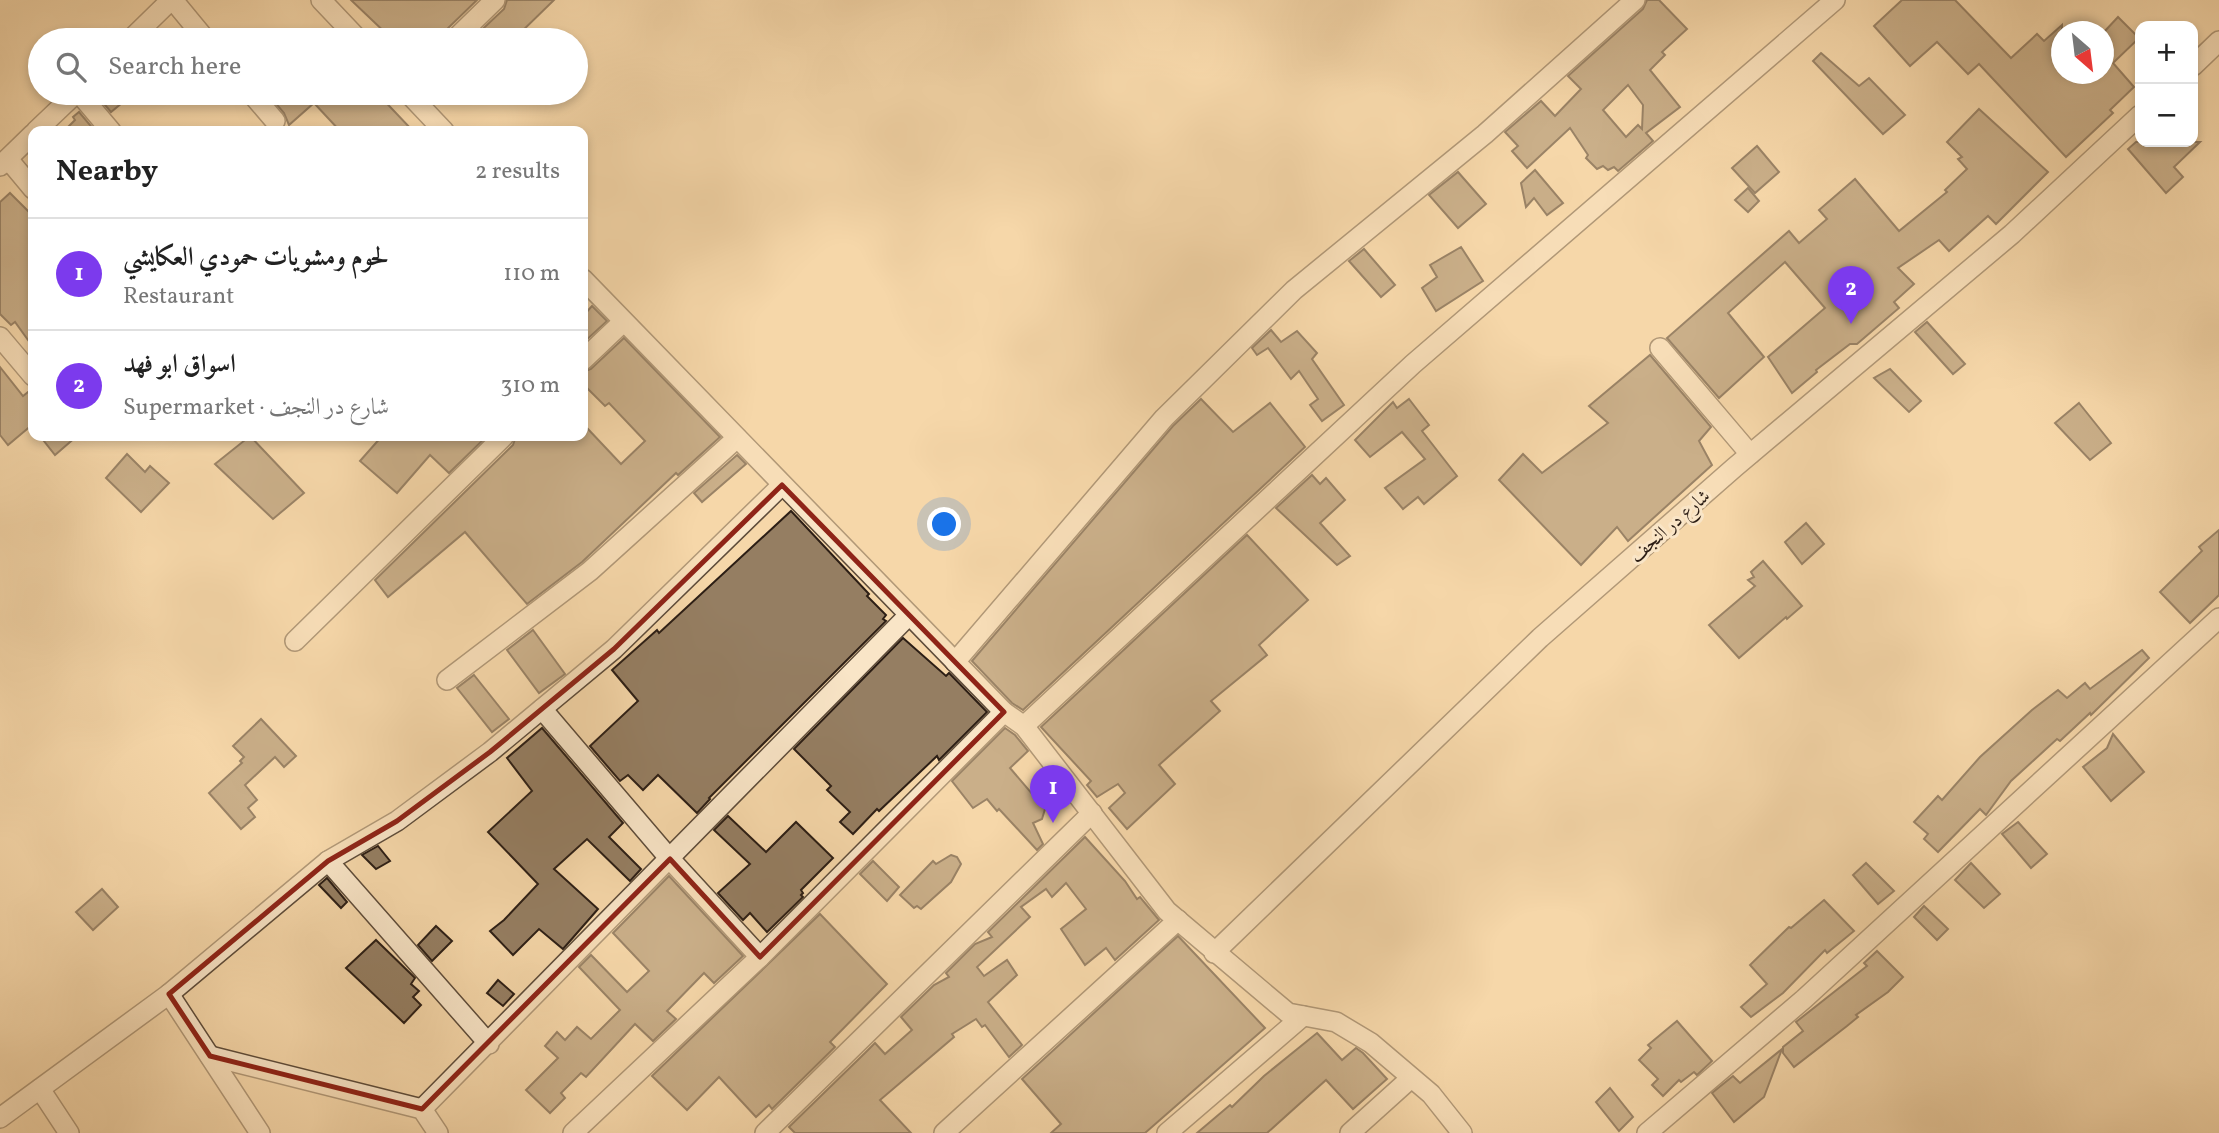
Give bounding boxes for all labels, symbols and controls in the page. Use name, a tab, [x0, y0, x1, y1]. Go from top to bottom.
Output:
north arrow	[2051, 21, 2114, 84]
map controls	[2135, 21, 2198, 147]
button: +	[2135, 21, 2198, 84]
search box	[28, 28, 588, 105]
icon: search	[52, 48, 90, 86]
text: Search here	[108, 49, 241, 85]
button: −	[2135, 84, 2198, 147]
text: Nearby	[56, 151, 158, 193]
text: 2 results	[475, 156, 560, 188]
text: لحوم ومشويات حمودي العكايشي	[123, 240, 388, 276]
text: 1	[74, 258, 84, 290]
text: 110 m	[503, 258, 560, 290]
pin: 2	[1828, 266, 1874, 324]
text: Restaurant	[123, 281, 234, 313]
text: اسواق ابو فهد	[123, 347, 236, 383]
text: 2	[73, 370, 85, 402]
text: 310 m	[500, 370, 560, 402]
text: Supermarket · شارع در النجف	[123, 392, 389, 424]
street label: شارع در النجف	[1624, 484, 1717, 570]
your location	[927, 507, 961, 541]
pin: 1	[1030, 765, 1076, 823]

